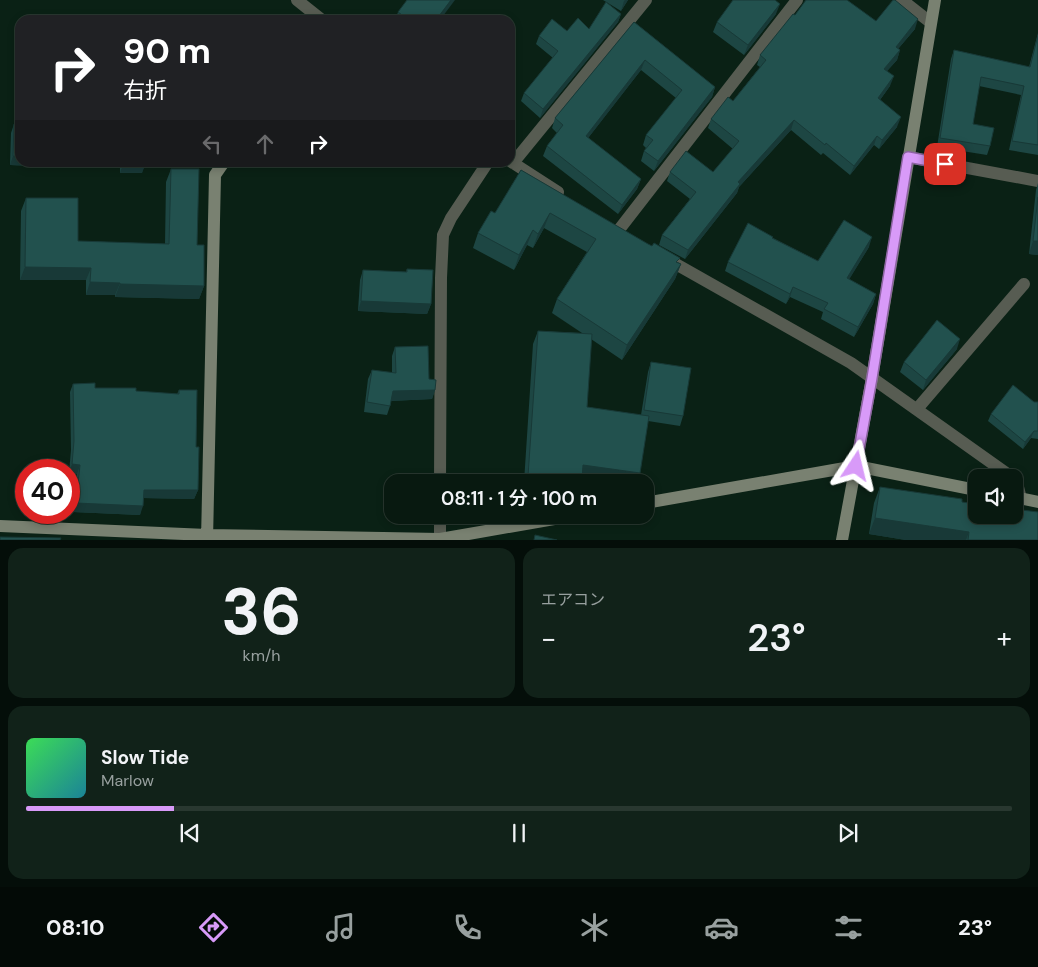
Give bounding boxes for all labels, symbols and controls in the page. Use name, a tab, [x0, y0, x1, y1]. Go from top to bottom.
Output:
text: 90 m	[123, 28, 211, 74]
icon: right	[40, 35, 105, 100]
text: 右折	[123, 76, 167, 105]
icon: left	[198, 130, 226, 158]
icon: ahead	[251, 130, 279, 158]
icon: right	[304, 130, 332, 158]
pin	[924, 143, 966, 185]
icon: arrive	[931, 150, 959, 178]
position arrow	[829, 439, 881, 491]
speed limit sign: 40	[15, 459, 80, 524]
map controls	[968, 469, 1023, 524]
button: sound	[968, 469, 1023, 524]
text: 08:11 · 1 分 · 100 m	[441, 486, 597, 511]
text: 36	[221, 570, 302, 654]
text: エアコン	[541, 589, 605, 610]
text: 23°	[747, 613, 806, 663]
text: −	[541, 620, 556, 657]
text: +	[997, 620, 1012, 657]
text: km/h	[243, 645, 280, 666]
text: Slow Tide	[101, 745, 189, 770]
text: Marlow	[101, 770, 154, 791]
icon: previous	[176, 819, 204, 847]
icon: pause	[505, 819, 533, 847]
icon: next	[834, 819, 862, 847]
icon: directions	[196, 910, 231, 945]
icon: music	[323, 910, 358, 945]
icon: phone	[450, 910, 485, 945]
icon: climate	[577, 910, 612, 945]
icon: car	[704, 910, 739, 945]
icon: filters	[831, 910, 866, 945]
text: 08:10	[46, 913, 104, 942]
text: 23°	[958, 913, 992, 942]

